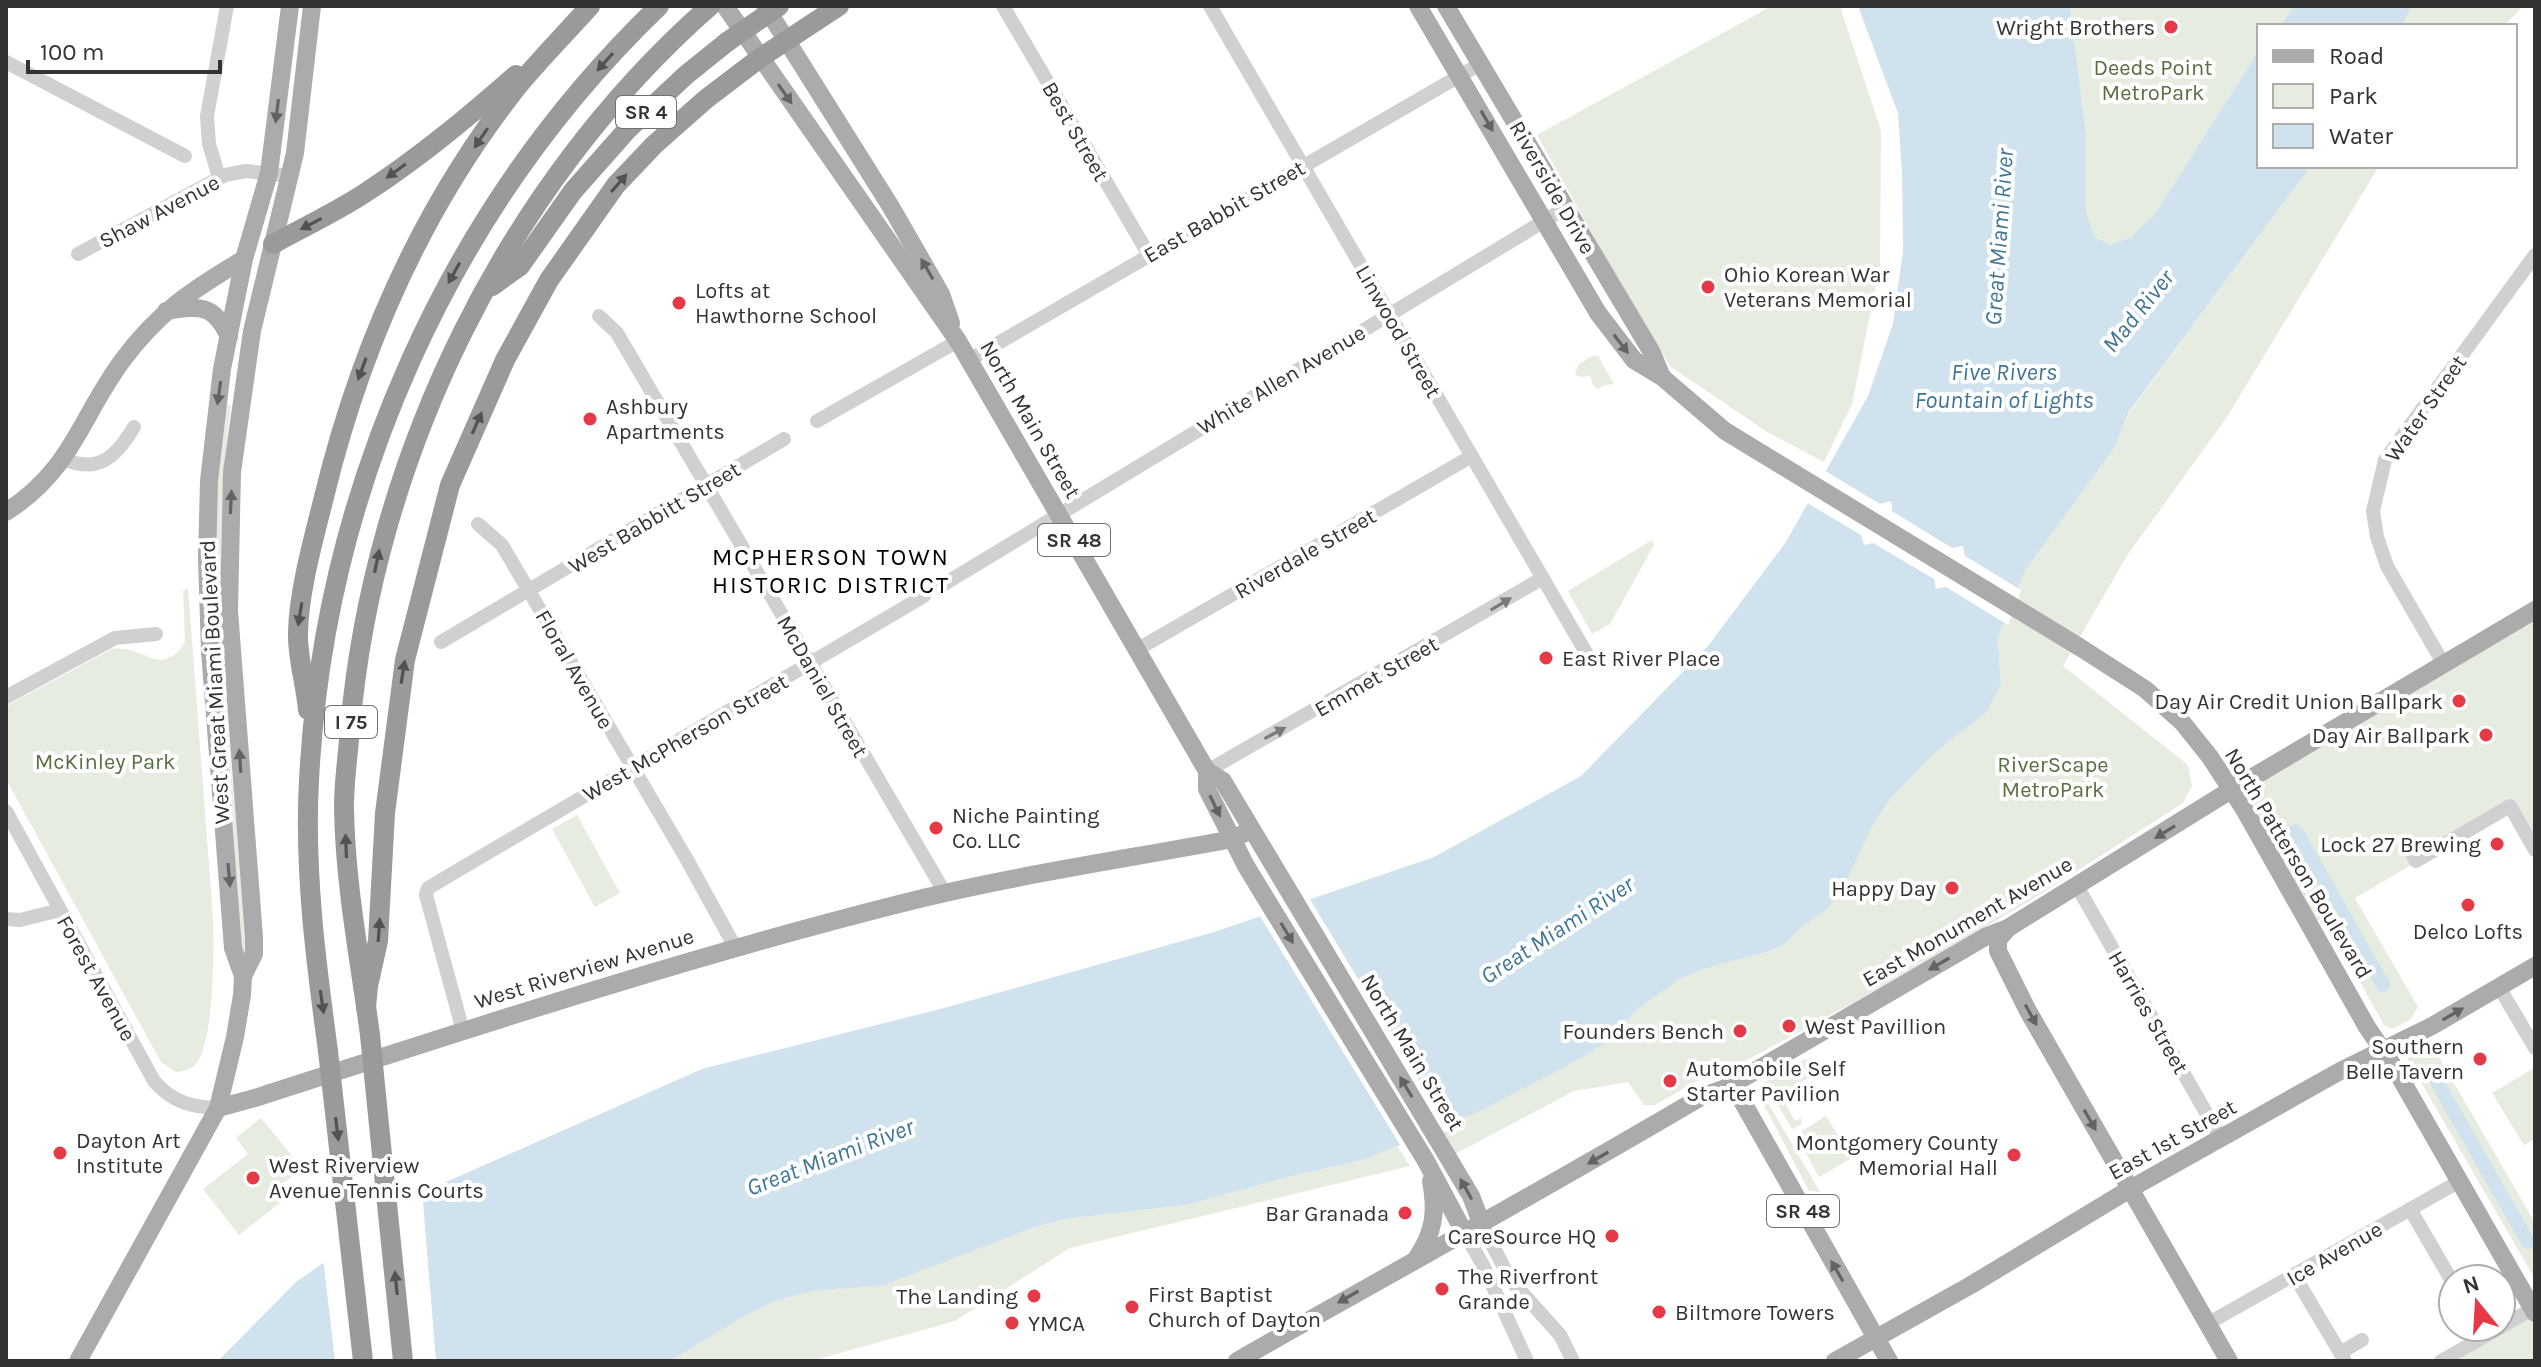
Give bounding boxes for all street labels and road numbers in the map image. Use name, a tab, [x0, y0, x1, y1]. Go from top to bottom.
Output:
street label: Best Street	[1036, 77, 1114, 186]
road number: SR 4	[616, 96, 676, 128]
street label: Riverside Drive	[1504, 116, 1601, 259]
street label: East Babbit Street	[1139, 155, 1310, 269]
street label: Shaw Avenue	[95, 169, 224, 254]
street label: Linwood Street	[1350, 261, 1447, 402]
street label: White Allen Avenue	[1193, 319, 1370, 440]
street label: North Main Street	[974, 336, 1086, 503]
street label: Water Street	[2380, 350, 2472, 467]
street label: West Babbitt Street	[564, 456, 745, 579]
street label: Riverdale Street	[1230, 503, 1381, 605]
road number: SR 48	[1038, 524, 1110, 556]
street label: West Great Miami Boulevard	[195, 539, 235, 825]
street label: Floral Avenue	[529, 605, 619, 734]
street label: McDaniel Street	[771, 611, 873, 762]
street label: Emmet Street	[1310, 631, 1443, 723]
street label: West McPherson Street	[578, 668, 793, 807]
road number: I 75	[325, 706, 377, 738]
street label: North Patterson Boulevard	[2219, 743, 2377, 984]
street label: East Monument Avenue	[1858, 851, 2077, 993]
street label: Forest Avenue	[51, 911, 141, 1046]
street label: West Riverview Avenue	[471, 923, 697, 1015]
street label: Harries Street	[2102, 946, 2194, 1079]
street label: North Main Street	[1355, 970, 1469, 1135]
street label: East 1st Street	[2104, 1094, 2241, 1186]
road number: SR 48	[1767, 1195, 1839, 1227]
street label: Ice Avenue	[2282, 1216, 2387, 1292]

